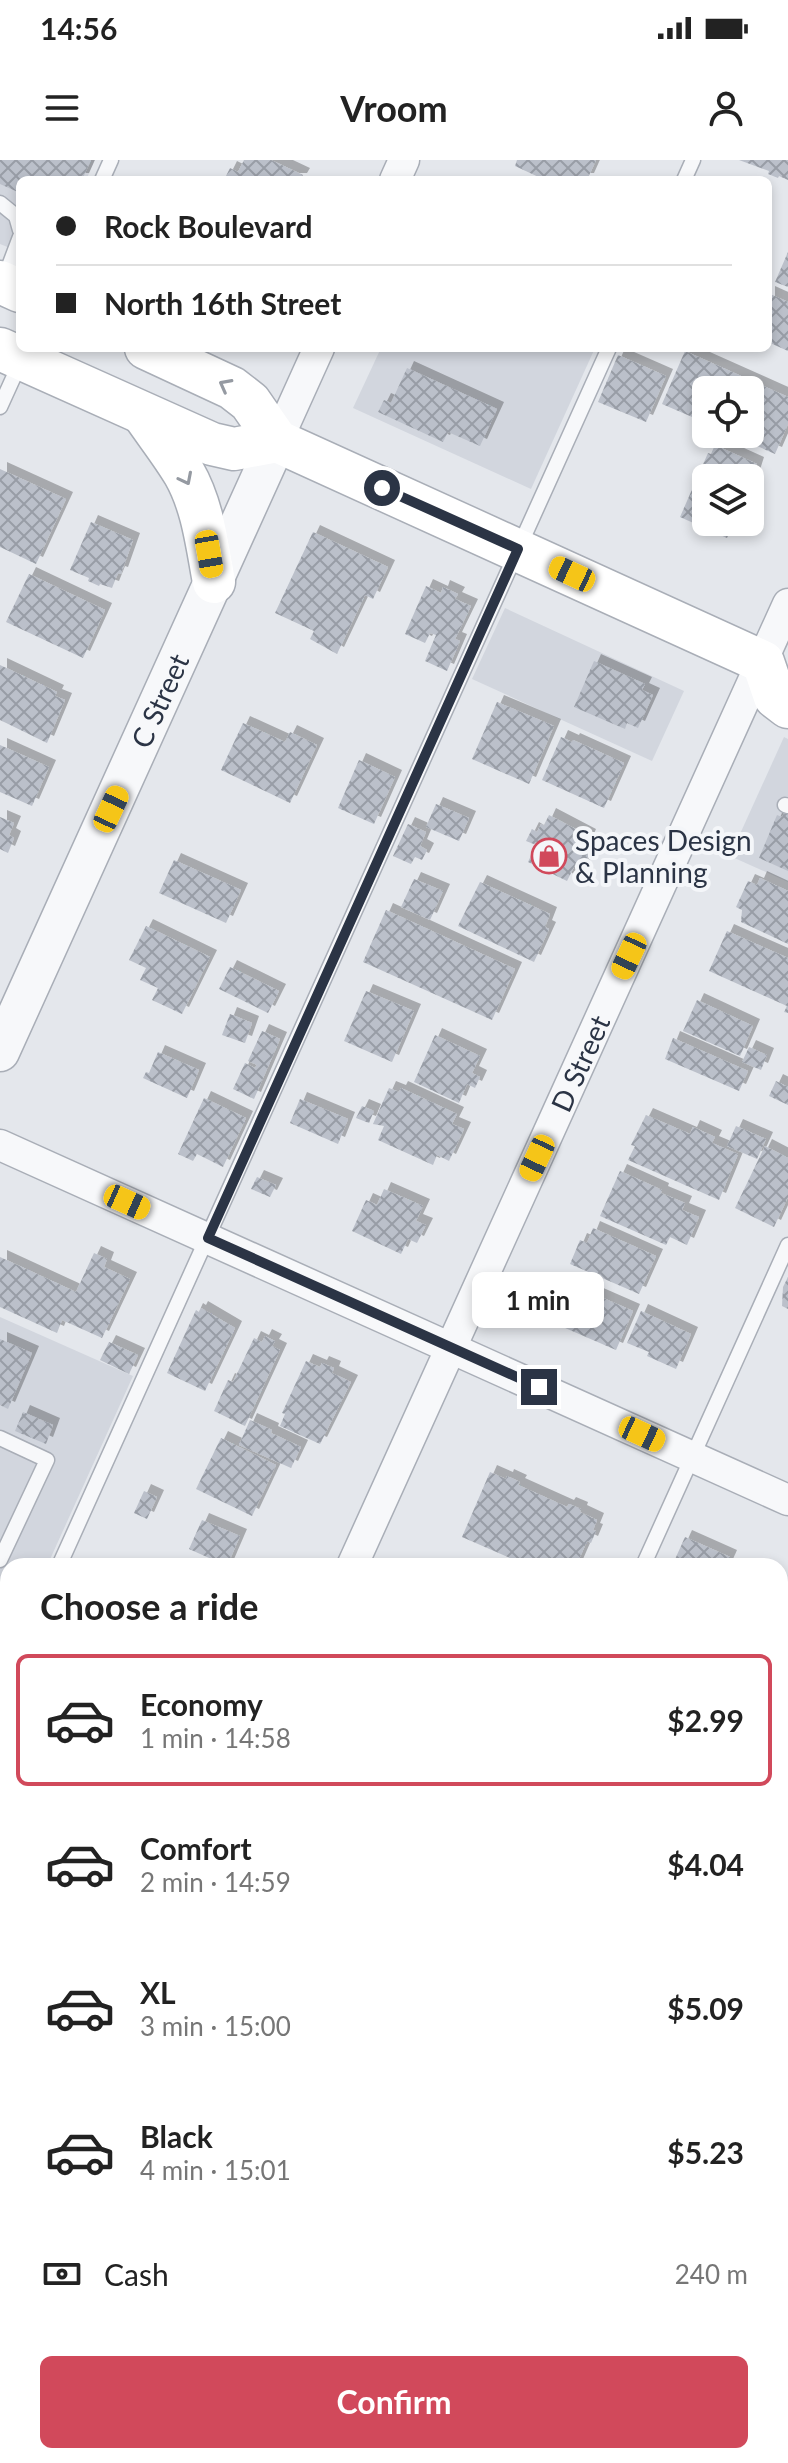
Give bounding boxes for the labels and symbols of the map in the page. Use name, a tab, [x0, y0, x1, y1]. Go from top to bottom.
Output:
one-way arrow	[218, 380, 233, 395]
route start	[364, 470, 400, 506]
one-way arrow	[177, 471, 192, 486]
car	[193, 528, 225, 580]
car	[545, 553, 599, 595]
street label: C Street	[123, 648, 195, 753]
car	[90, 782, 132, 836]
place label: Spaces Design & Planning	[575, 823, 752, 889]
shop icon: Spaces Design & Planning	[530, 837, 568, 875]
car	[608, 929, 650, 983]
street label: D Street	[543, 1010, 616, 1117]
car	[516, 1131, 558, 1185]
car	[100, 1181, 154, 1223]
callout: 1 min	[473, 1271, 605, 1327]
route end	[521, 1369, 557, 1405]
car	[615, 1413, 669, 1455]

